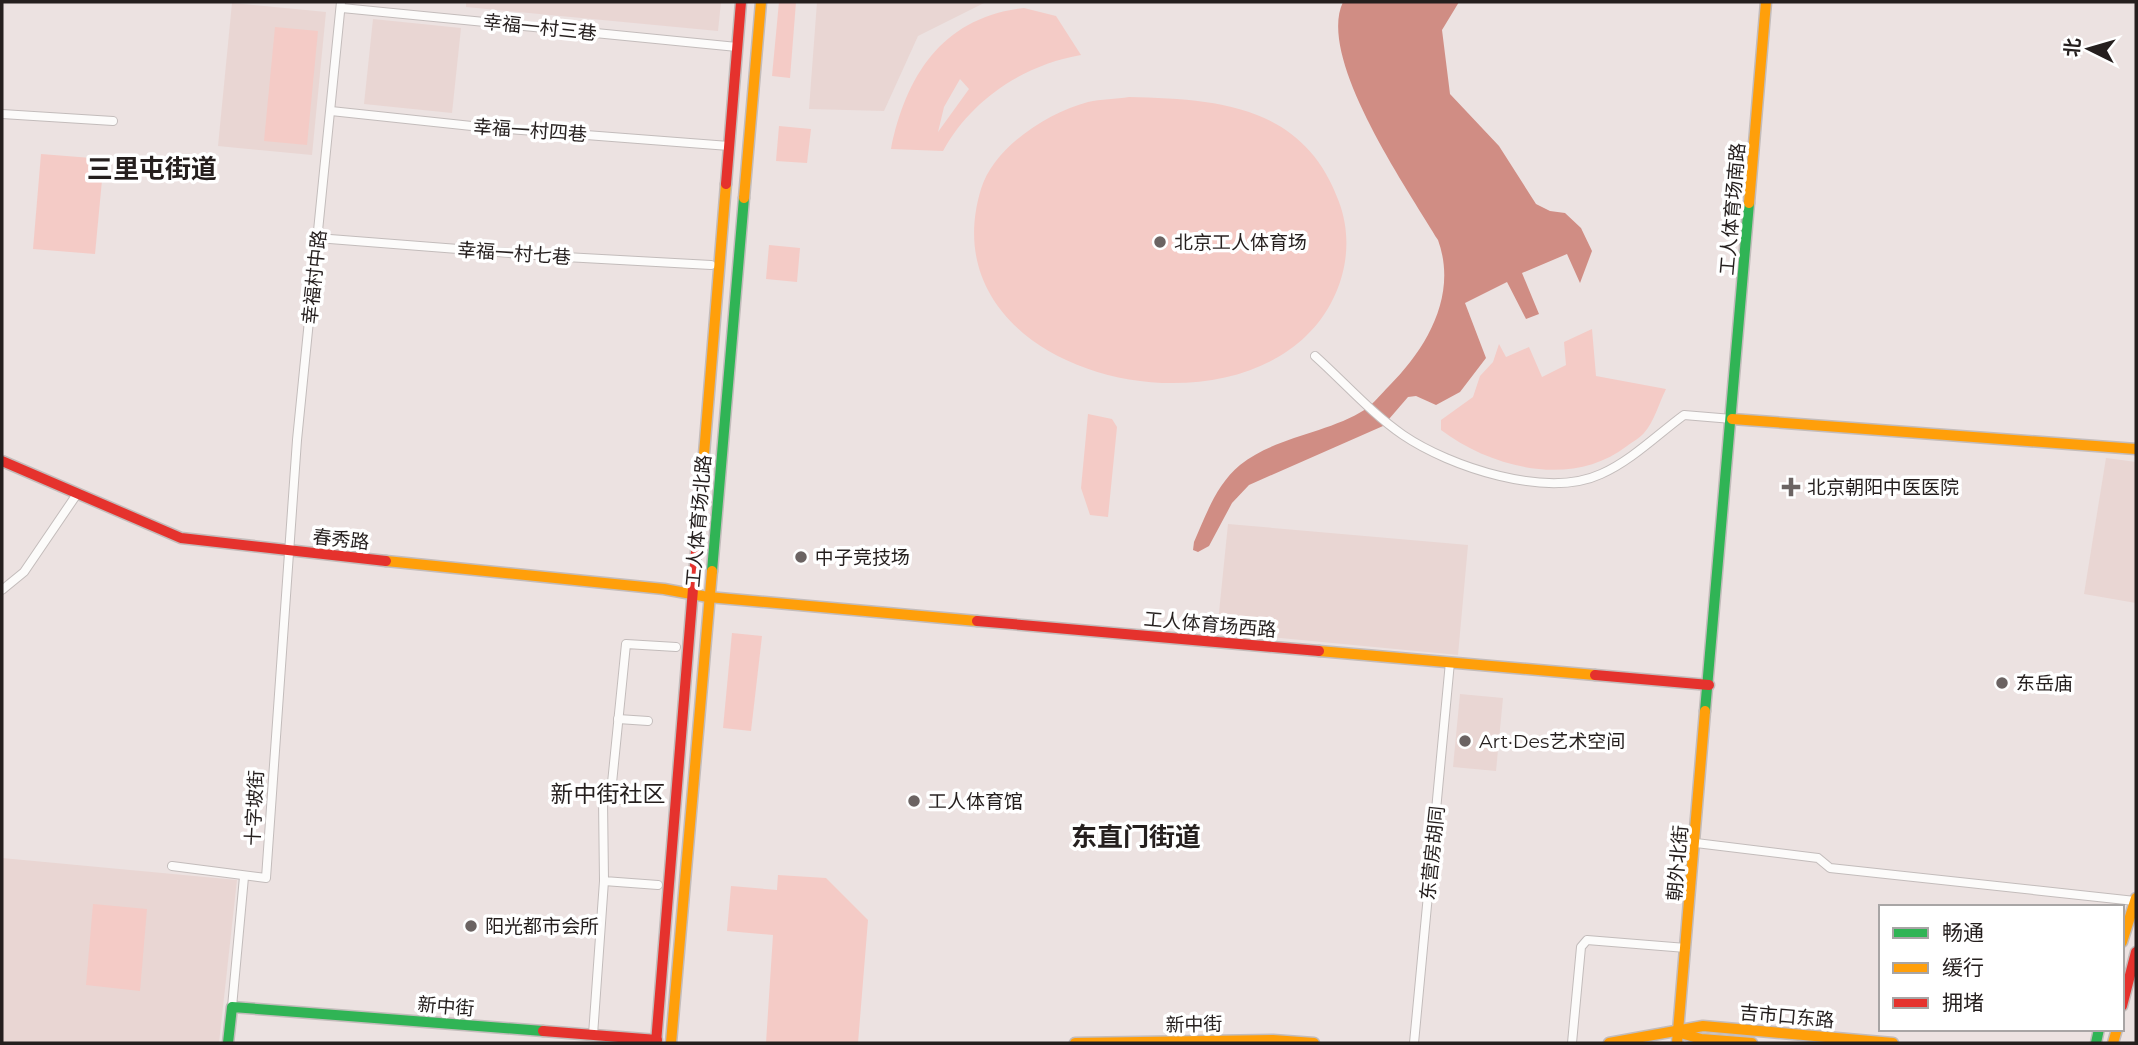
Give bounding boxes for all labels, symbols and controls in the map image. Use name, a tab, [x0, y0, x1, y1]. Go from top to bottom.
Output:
street label: 幸福一村三巷	[482, 10, 598, 45]
north arrow	[2054, 14, 2124, 84]
text: 北	[2060, 37, 2085, 58]
street label: 幸福一村四巷	[472, 115, 588, 146]
street label: 工人体育场南路	[1715, 142, 1750, 276]
district label: 三里屯街道	[87, 153, 217, 185]
street label: 幸福村中路	[298, 229, 331, 326]
place label: 北京工人体育场	[1174, 231, 1307, 254]
marker: 北京工人体育场	[1152, 234, 1168, 250]
street label: 幸福一村七巷	[456, 238, 572, 269]
street label: 工人体育场北路	[681, 454, 716, 588]
place label: 北京朝阳中医医院	[1807, 476, 1959, 499]
marker: 北京朝阳中医医院	[1781, 477, 1801, 497]
street label: 春秀路	[311, 525, 371, 554]
place label: 中子竞技场	[815, 546, 910, 569]
marker: 中子竞技场	[793, 549, 809, 565]
street label: 工人体育场西路	[1143, 607, 1277, 642]
place label: 东岳庙	[2016, 672, 2073, 695]
marker: 东岳庙	[1994, 675, 2010, 691]
place label: Art·Des艺术空间	[1479, 730, 1625, 753]
marker: Art·Des艺术空间	[1457, 733, 1473, 749]
street label: 十字坡街	[241, 769, 268, 847]
district label: 新中街社区	[551, 780, 666, 808]
place label: 工人体育馆	[928, 790, 1023, 813]
marker: 工人体育馆	[906, 793, 922, 809]
street label: 东营房胡同	[1416, 805, 1449, 902]
district label: 东直门街道	[1071, 821, 1201, 853]
street label: 朝外北街	[1663, 824, 1692, 902]
legend	[1879, 905, 2124, 1031]
place label: 阳光都市会所	[485, 915, 599, 938]
marker: 阳光都市会所	[463, 918, 479, 934]
text: 畅通	[1942, 920, 1984, 945]
text: 缓行	[1942, 955, 1984, 980]
text: 拥堵	[1942, 990, 1984, 1015]
street label: 新中街	[417, 993, 475, 1020]
street label: 吉市口东路	[1739, 1001, 1835, 1032]
street label: 新中街	[1165, 1013, 1223, 1036]

